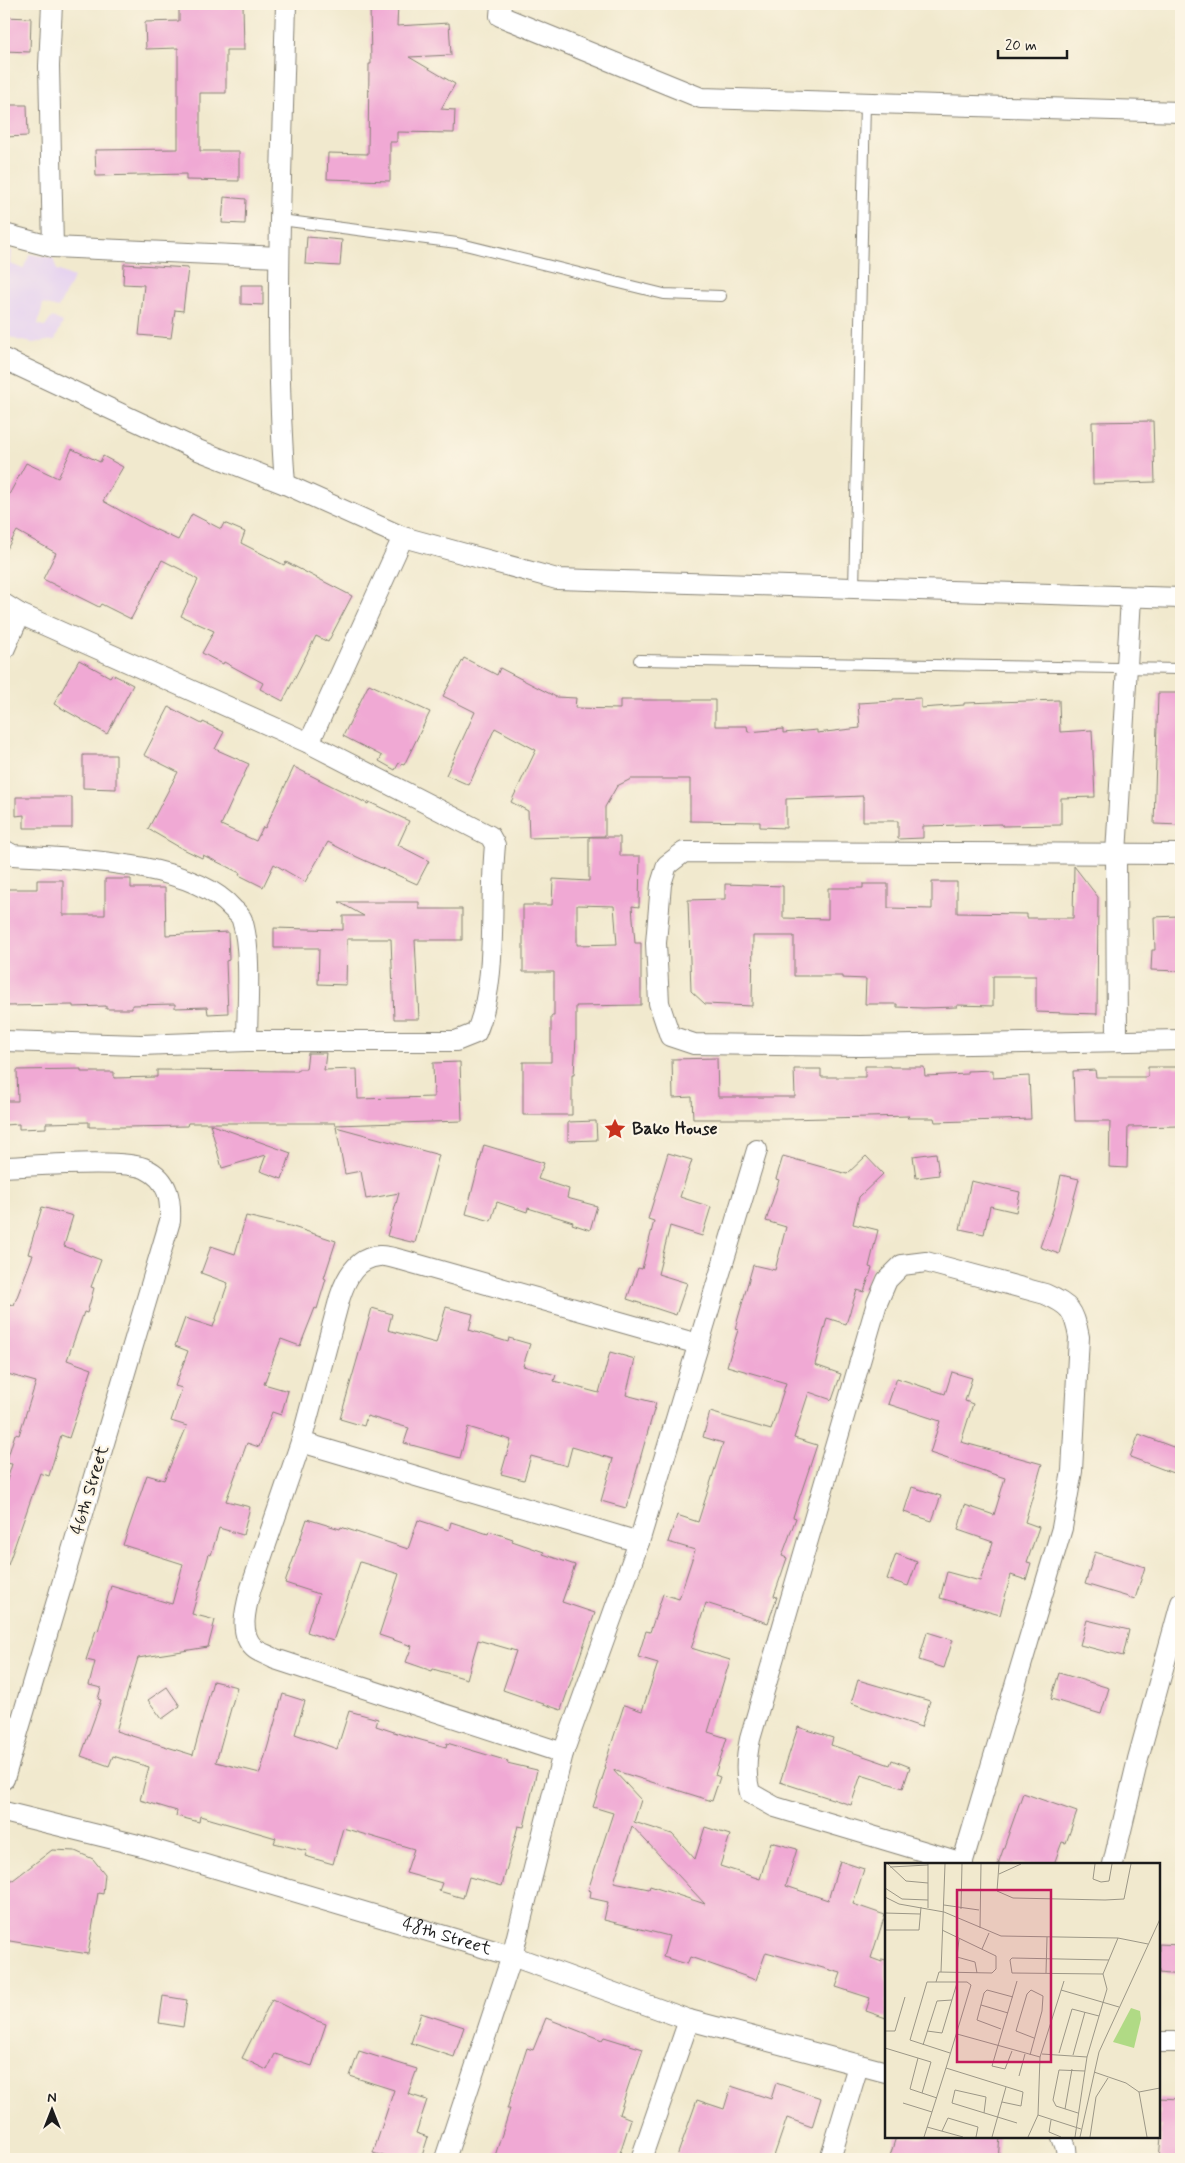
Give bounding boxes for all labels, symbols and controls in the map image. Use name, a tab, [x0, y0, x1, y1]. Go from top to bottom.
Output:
scale bar	[998, 28, 1066, 60]
text: 20 m	[1005, 36, 1037, 56]
place icon: Bako House	[602, 1116, 628, 1142]
place label: Bako House	[632, 1117, 718, 1141]
street label: 46th Street	[65, 1442, 115, 1537]
inset map	[885, 1863, 1160, 2138]
street label: 48th Street	[399, 1912, 495, 1961]
north arrow	[28, 2086, 78, 2136]
text: N	[47, 2089, 57, 2107]

